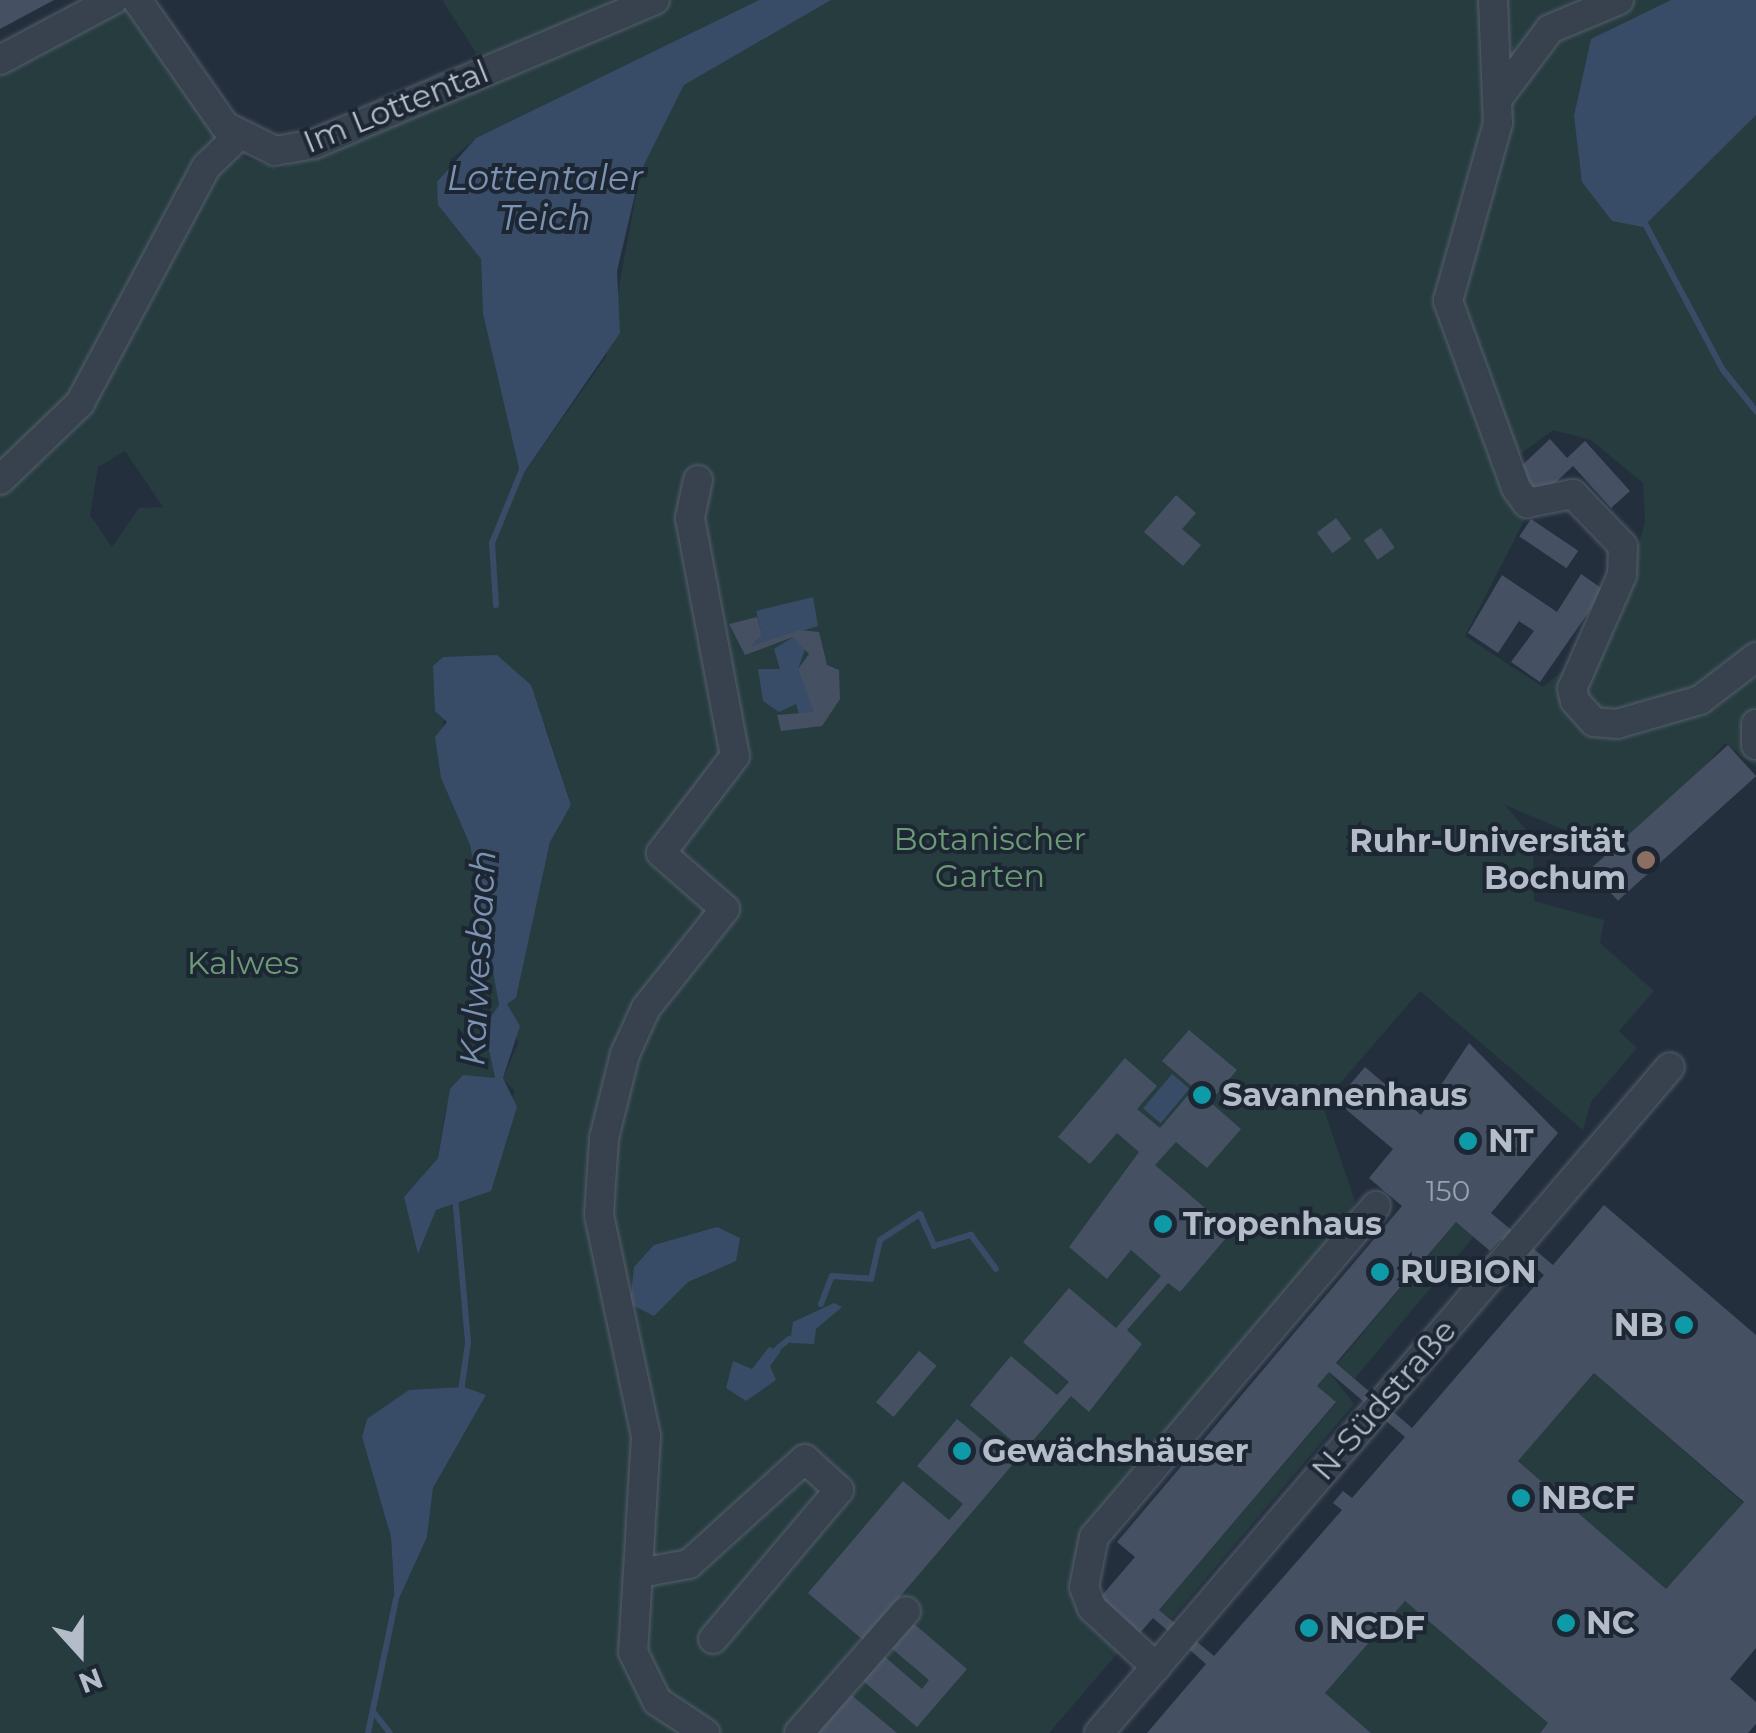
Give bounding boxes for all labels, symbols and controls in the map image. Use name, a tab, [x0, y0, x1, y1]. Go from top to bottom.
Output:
street label: Im Lottental	[298, 52, 494, 162]
water label: Lottentaler Teich	[447, 157, 643, 239]
park label: Botanischer Garten	[894, 821, 1086, 896]
place label: Ruhr-Universität Bochum	[1349, 823, 1626, 898]
water label: Kalwesbach	[451, 849, 505, 1067]
marker: Ruhr-Universität Bochum	[1635, 849, 1657, 871]
park label: Kalwes	[187, 944, 299, 982]
place label: Savannenhaus	[1222, 1076, 1468, 1114]
marker: Savannenhaus	[1191, 1084, 1213, 1106]
place label: NT	[1488, 1122, 1534, 1160]
marker: NT	[1457, 1130, 1479, 1152]
house number: 150	[1426, 1174, 1470, 1208]
place label: Tropenhaus	[1183, 1205, 1382, 1243]
marker: Tropenhaus	[1152, 1213, 1174, 1235]
place label: RUBION	[1400, 1253, 1537, 1291]
marker: RUBION	[1369, 1261, 1391, 1283]
place label: NB	[1614, 1306, 1664, 1344]
street label: N-Südstraße	[1304, 1312, 1464, 1488]
marker: NB	[1673, 1314, 1695, 1336]
place label: Gewächshäuser	[982, 1432, 1248, 1470]
marker: Gewächshäuser	[951, 1440, 973, 1462]
place label: NBCF	[1541, 1479, 1635, 1517]
marker: NBCF	[1510, 1487, 1532, 1509]
north arrow	[30, 1603, 130, 1703]
place label: NC	[1586, 1604, 1635, 1642]
place label: NCDF	[1329, 1609, 1425, 1647]
marker: NC	[1555, 1612, 1577, 1634]
marker: NCDF	[1298, 1617, 1320, 1639]
text: N	[74, 1661, 107, 1701]

